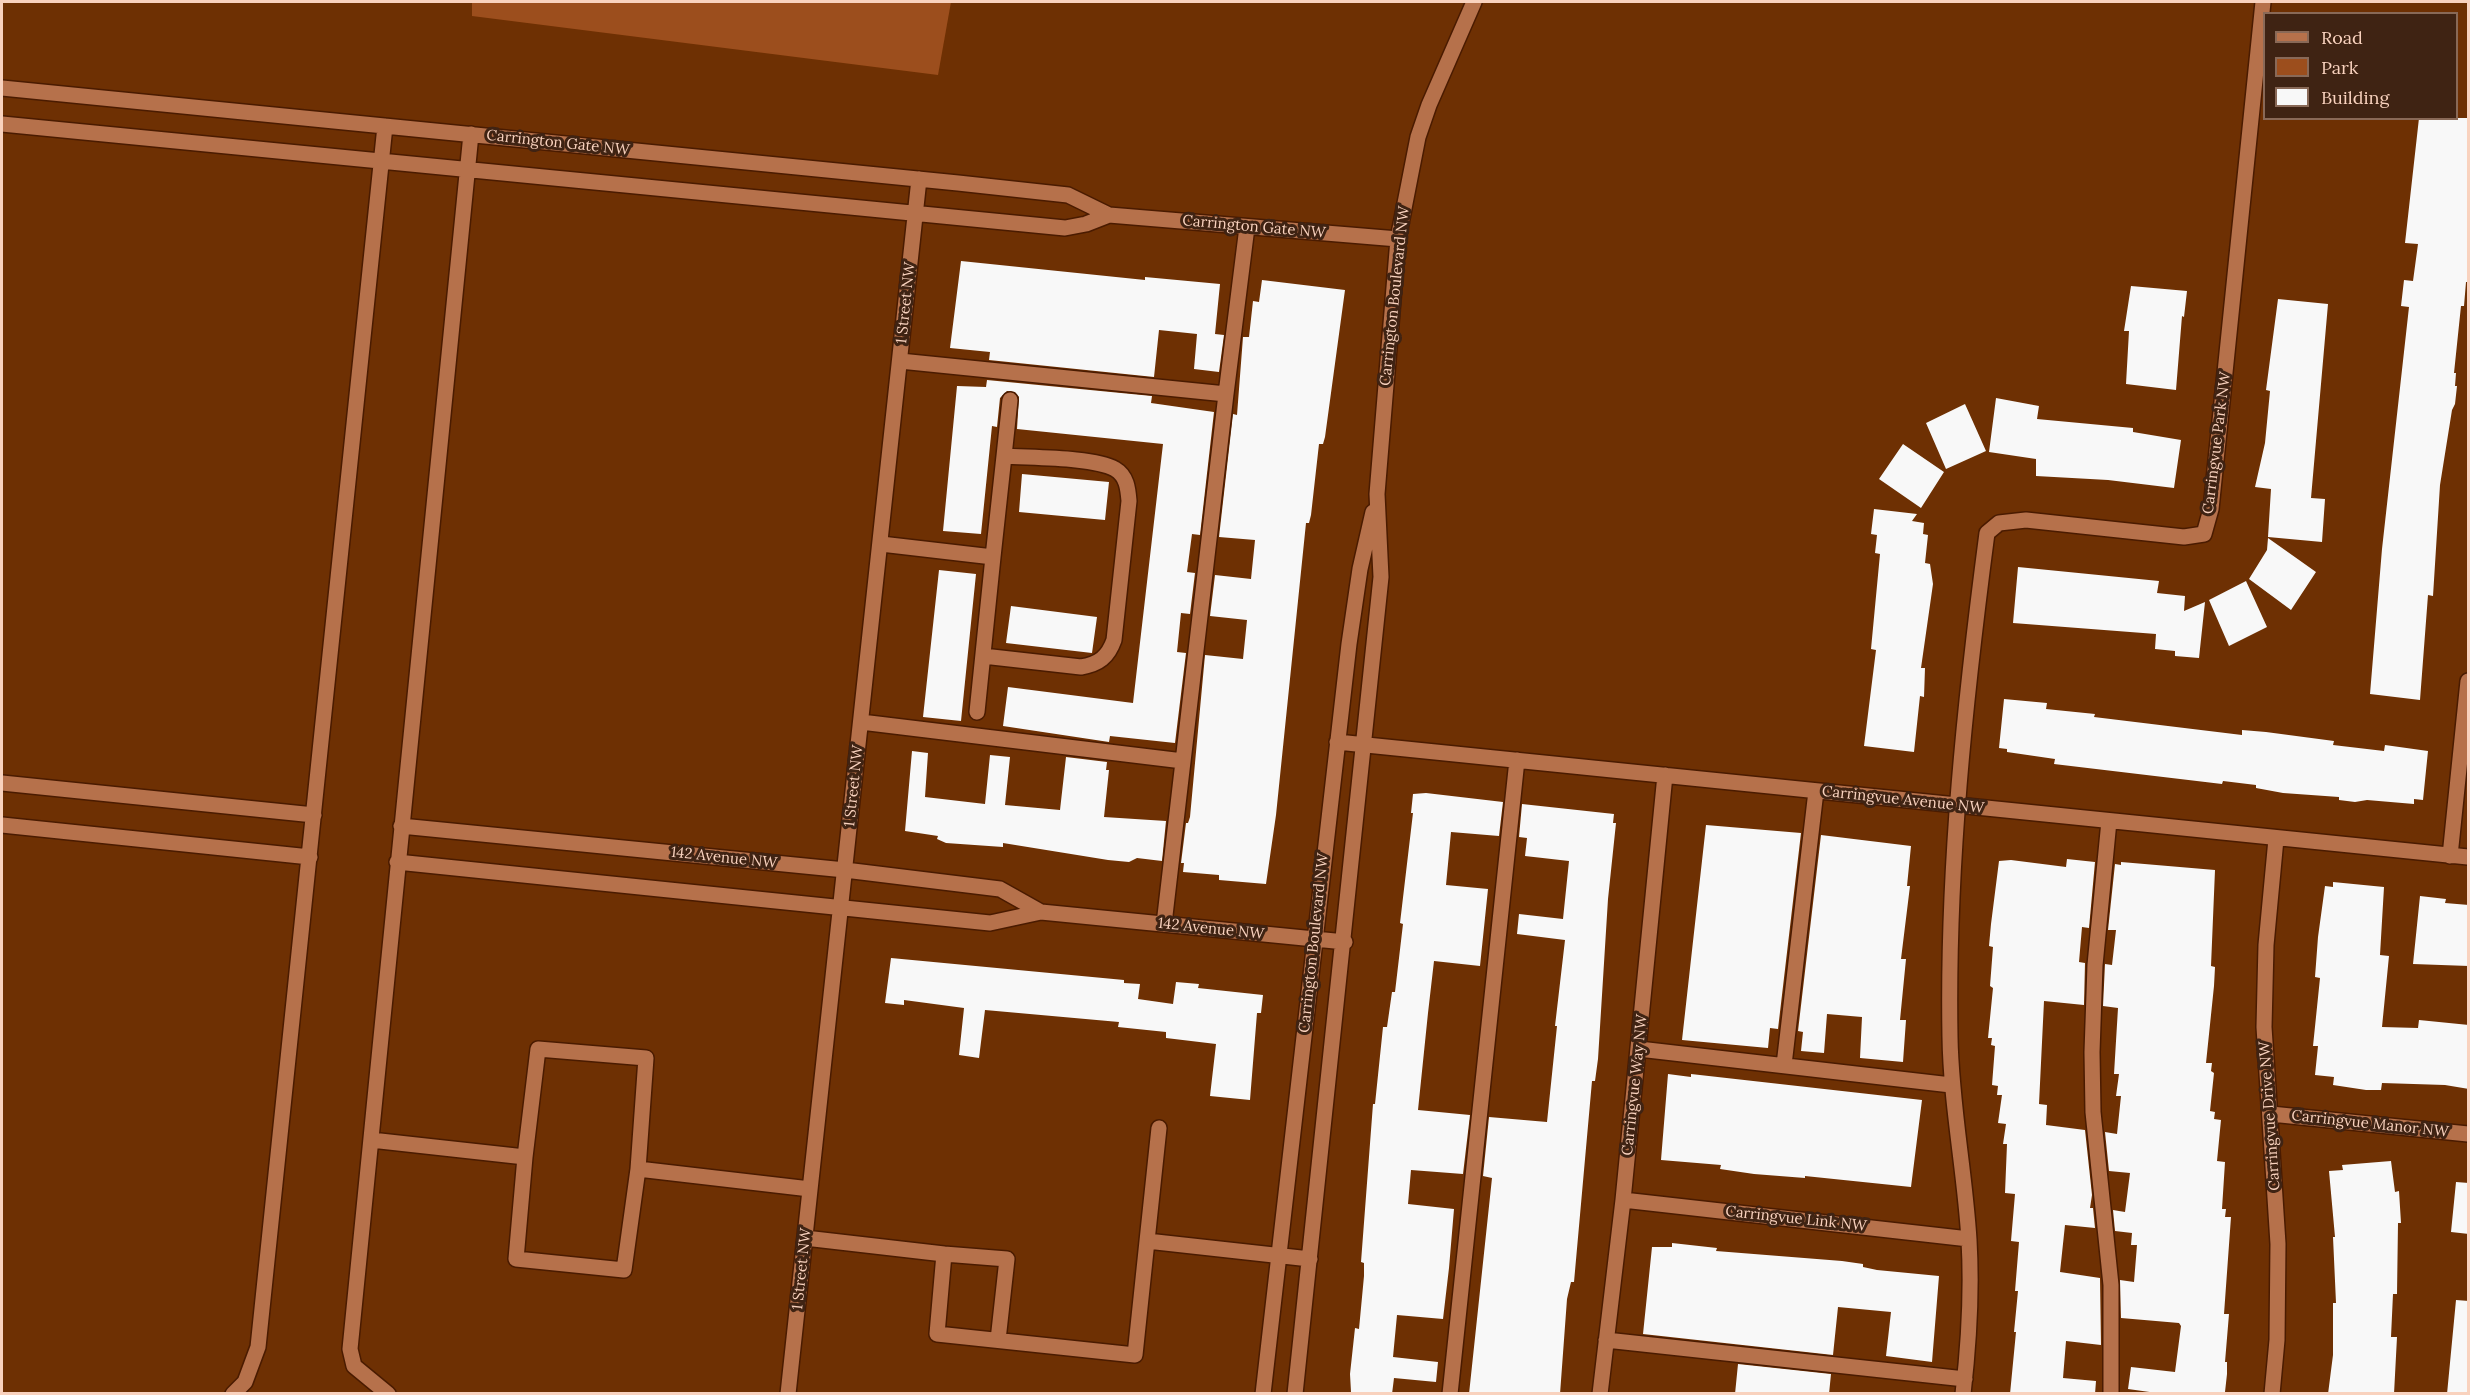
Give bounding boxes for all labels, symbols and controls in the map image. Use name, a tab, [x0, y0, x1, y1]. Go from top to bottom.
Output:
legend	[2263, 12, 2458, 120]
text: Road	[2321, 26, 2363, 49]
text: Park	[2321, 56, 2358, 79]
text: Building	[2321, 86, 2389, 109]
street label: Carrington Gate NW	[486, 127, 630, 159]
street label: Carrington Boulevard NW	[1377, 205, 1413, 387]
street label: Carrington Gate NW	[1182, 212, 1326, 242]
street label: 1 Street NW	[893, 261, 919, 345]
street label: Carringvue Park NW	[2199, 371, 2235, 515]
street label: 1 Street NW	[841, 744, 867, 828]
street label: Carringvue Avenue NW	[1821, 783, 1985, 817]
street label: 142 Avenue NW	[670, 843, 778, 873]
street label: Carrington Boulevard NW	[1296, 852, 1332, 1034]
street label: 142 Avenue NW	[1157, 914, 1265, 944]
street label: Carringvue Way NW	[1619, 1014, 1651, 1156]
street label: Carringvue Drive NW	[2256, 1041, 2284, 1191]
street label: Carringvue Manor NW	[2291, 1107, 2449, 1141]
street label: Carringvue Link NW	[1724, 1203, 1868, 1235]
street label: 1 Street NW	[789, 1227, 815, 1311]

